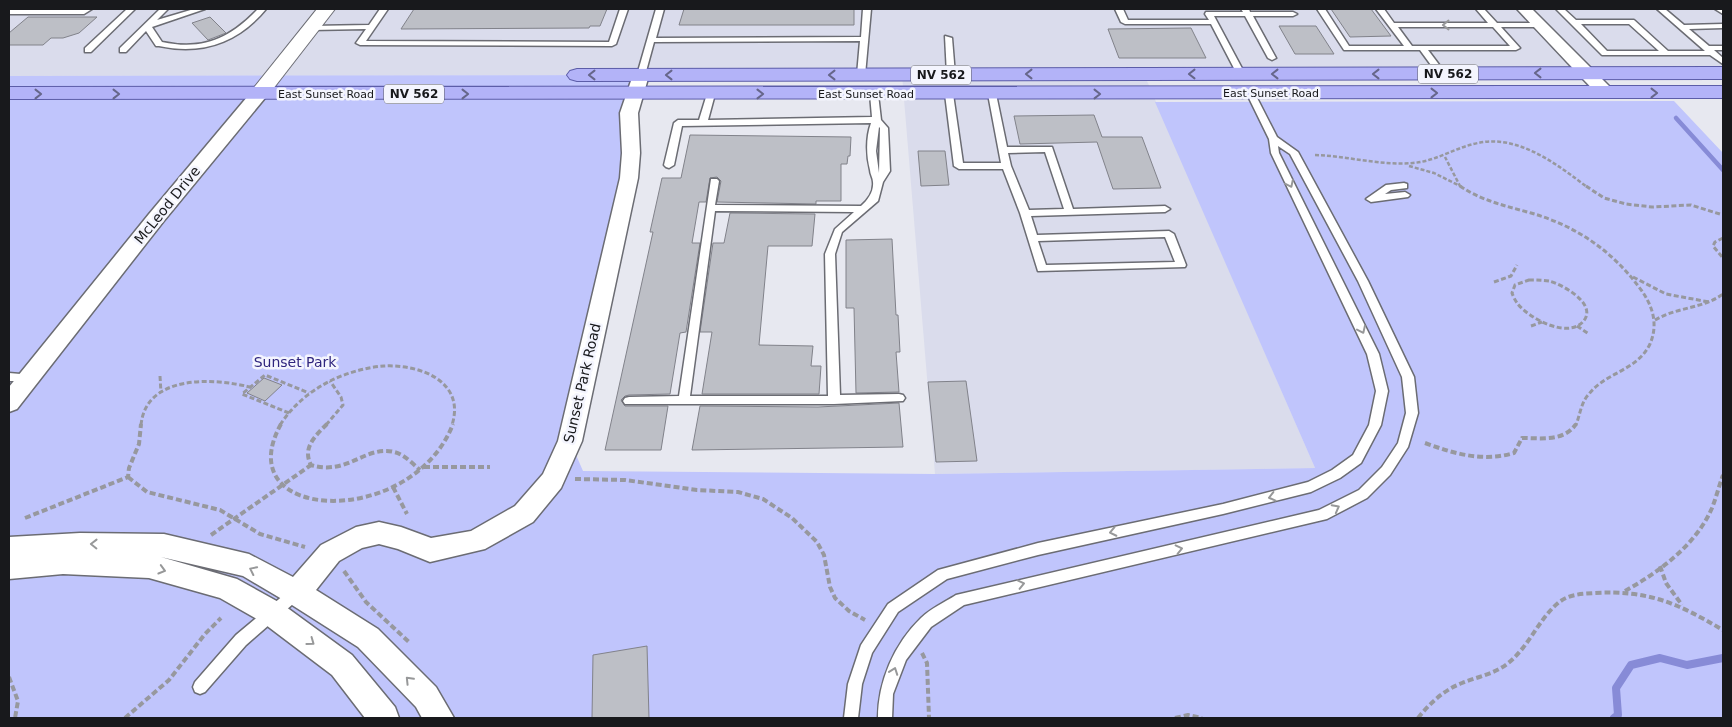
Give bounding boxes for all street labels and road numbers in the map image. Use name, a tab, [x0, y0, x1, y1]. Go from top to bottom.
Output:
road number: NV 562	[1418, 64, 1478, 84]
road number: NV 562	[911, 66, 971, 84]
road number: NV 562	[384, 85, 444, 104]
street label: East Sunset Road	[1223, 87, 1319, 100]
street label: East Sunset Road	[278, 88, 374, 101]
street label: East Sunset Road	[818, 88, 914, 101]
street label: McLeod Drive	[131, 163, 203, 247]
street label: Sunset Park Road	[560, 322, 604, 444]

